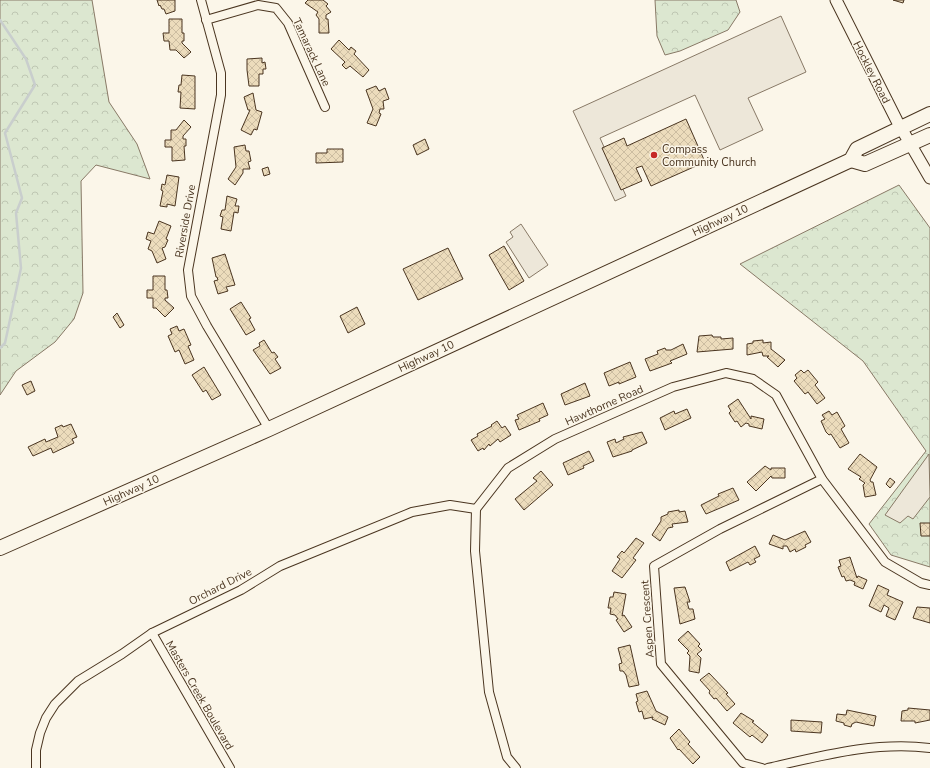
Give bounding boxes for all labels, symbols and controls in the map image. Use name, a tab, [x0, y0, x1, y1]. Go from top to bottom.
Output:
street label: Tamarack Lane	[289, 16, 334, 89]
street label: Hockley Road	[849, 38, 894, 106]
place label: Compass Community Church	[662, 142, 756, 170]
marker: Compass Community Church	[649, 150, 659, 160]
street label: Riverside Drive	[172, 183, 199, 259]
street label: Highway 10	[690, 201, 751, 240]
street label: Highway 10	[396, 337, 457, 376]
street label: Hawthorne Road	[563, 381, 646, 429]
street label: Highway 10	[101, 471, 162, 510]
street label: Orchard Drive	[186, 564, 254, 609]
street label: Aspen Crescent	[637, 579, 658, 658]
street label: Masters Creek Boulevard	[162, 638, 237, 753]

